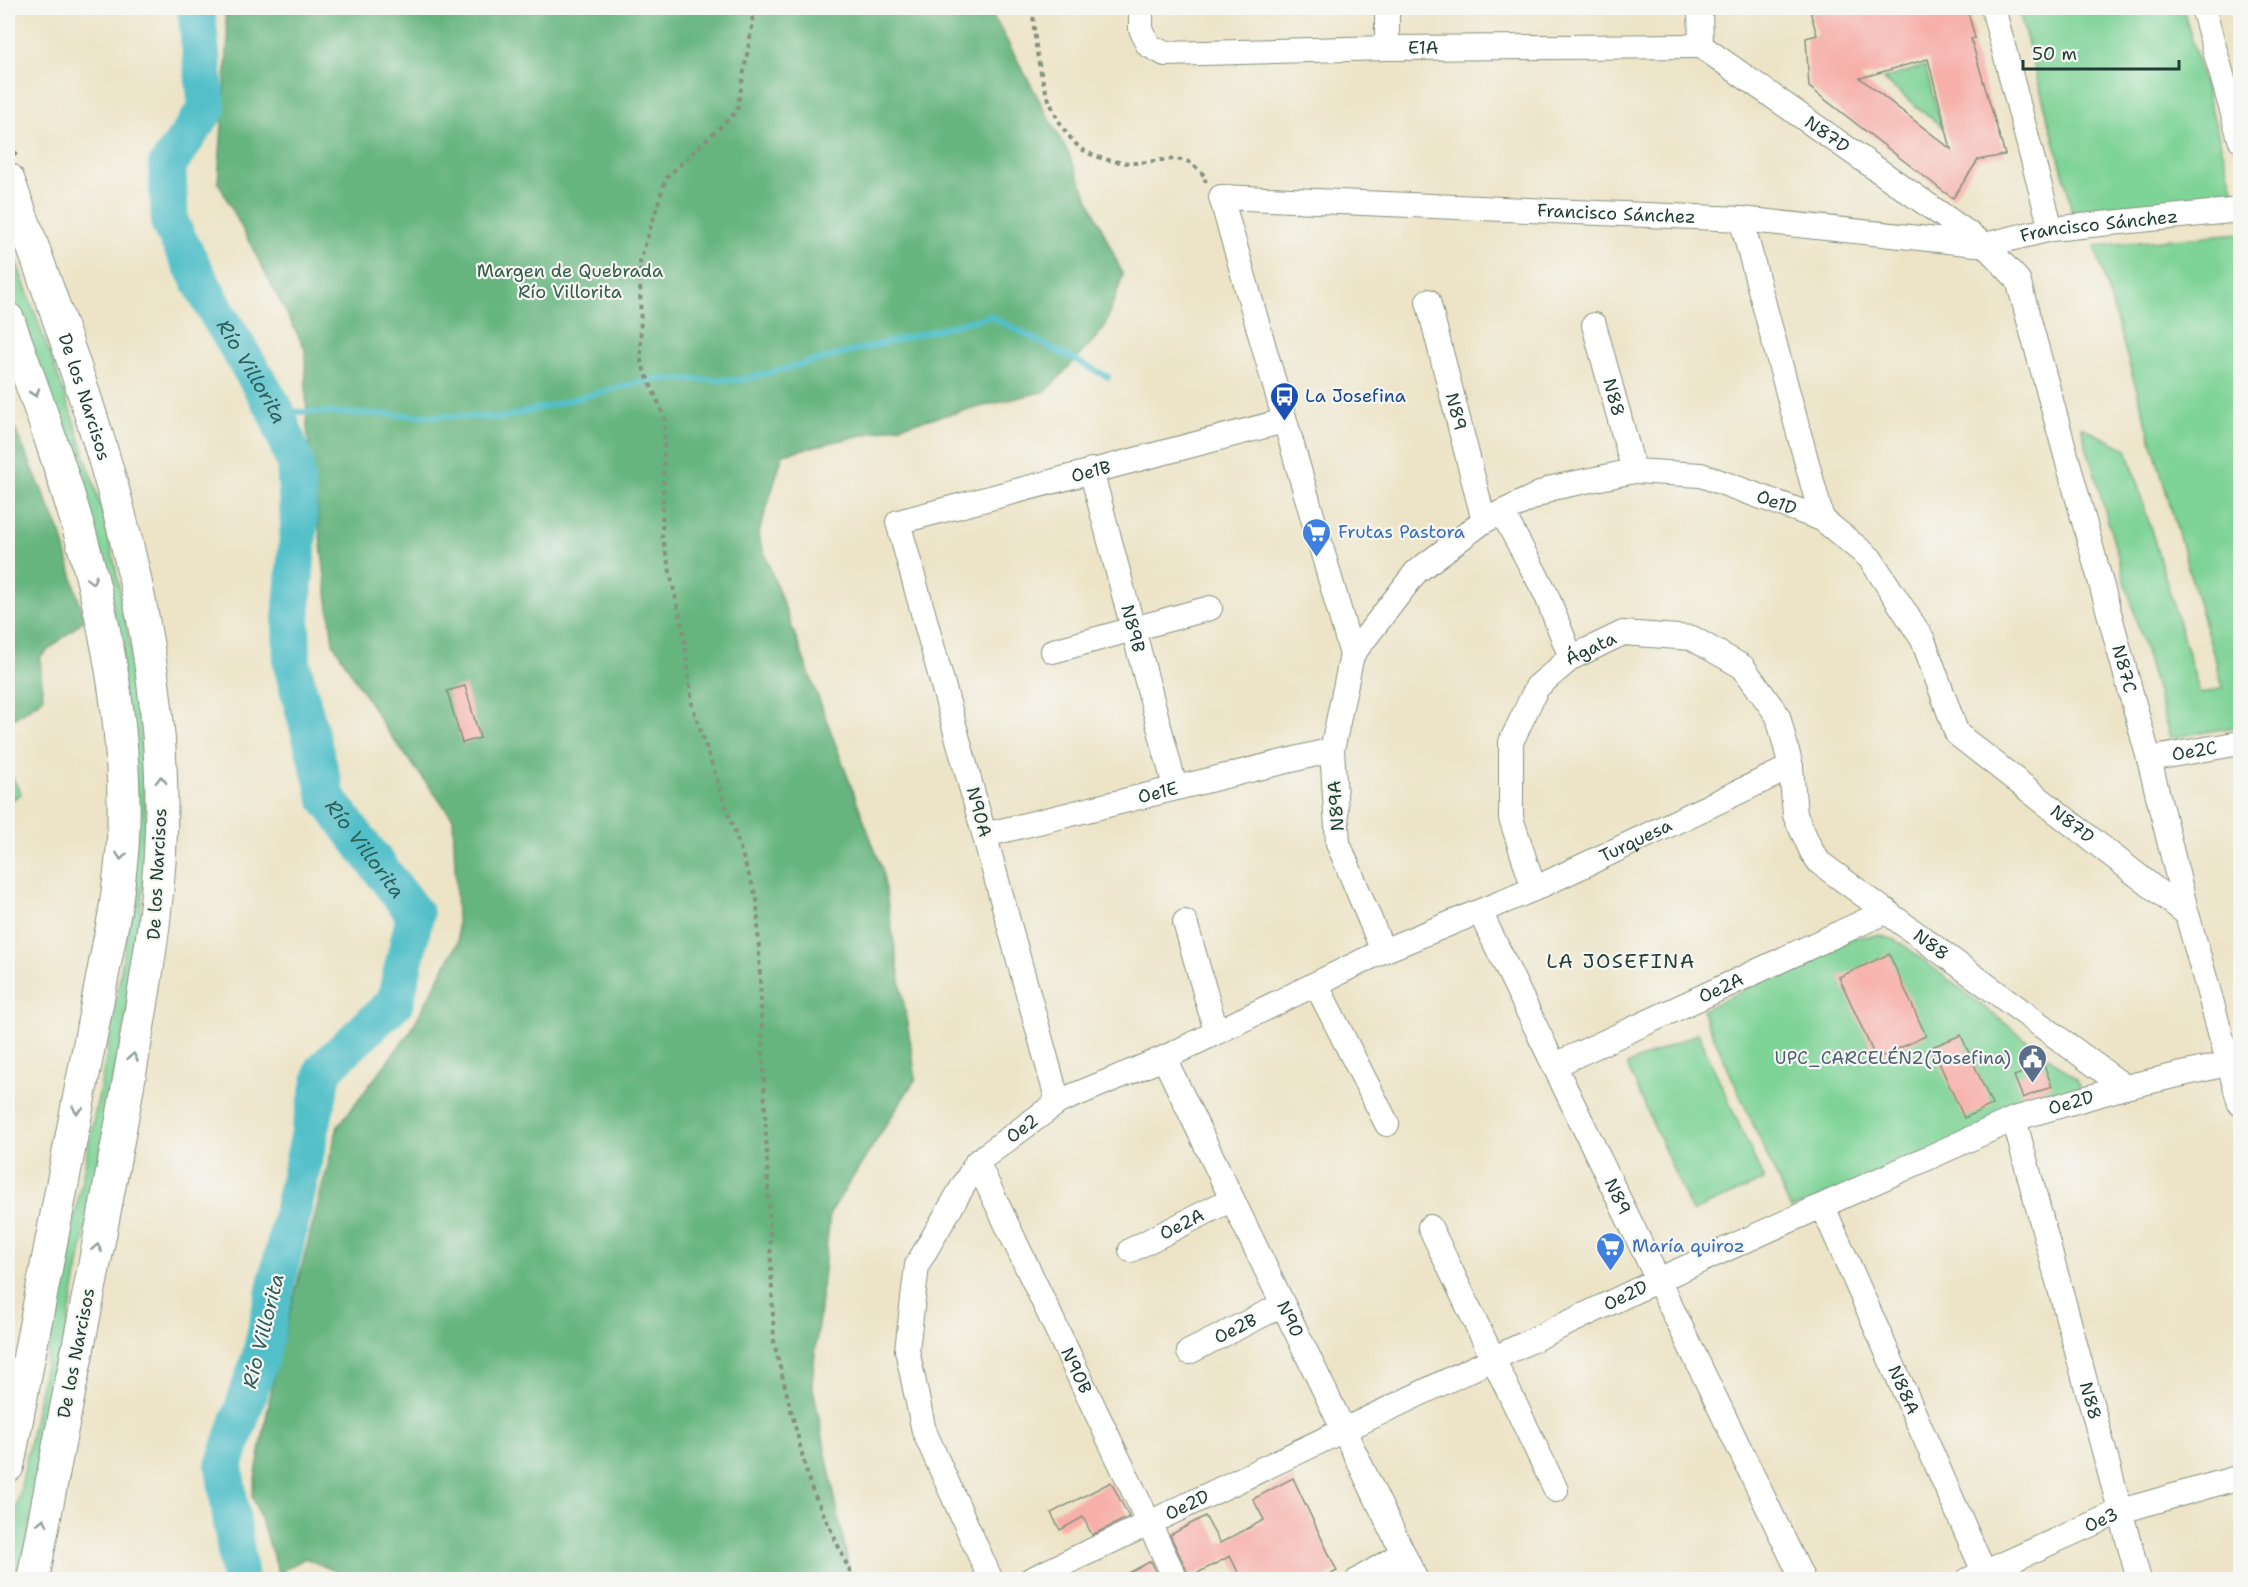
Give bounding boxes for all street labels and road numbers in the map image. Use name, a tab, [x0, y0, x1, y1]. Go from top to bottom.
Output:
street label: E1A	[1408, 36, 1439, 60]
street label: N87D	[1800, 110, 1854, 159]
street label: Francisco Sánchez	[1536, 198, 1696, 229]
street label: Francisco Sánchez	[2017, 204, 2179, 248]
street label: De los Narcisos	[52, 330, 116, 463]
street label: N88	[1597, 376, 1630, 419]
street label: N89	[1440, 390, 1472, 433]
street label: Oe1B	[1068, 455, 1113, 488]
street label: Oe1D	[1753, 484, 1800, 521]
street label: N89B	[1115, 602, 1151, 655]
street label: Ágata	[1561, 626, 1620, 671]
street label: N87C	[2106, 642, 2142, 696]
street label: Oe2C	[2170, 735, 2219, 767]
street label: Oe1E	[1135, 776, 1180, 809]
street label: N89A	[1322, 780, 1350, 832]
street label: N90A	[961, 784, 997, 840]
street label: N87D	[2045, 799, 2099, 849]
street label: De los Narcisos	[142, 807, 172, 941]
street label: Turquesa	[1596, 813, 1676, 868]
street label: N88	[1909, 924, 1954, 966]
street label: Oe2A	[1695, 967, 1747, 1009]
street label: Oe2D	[2045, 1085, 2097, 1121]
street label: Oe2	[1001, 1109, 1043, 1149]
street label: N89	[1598, 1174, 1637, 1219]
street label: Oe2A	[1155, 1203, 1208, 1246]
street label: Oe2D	[1599, 1275, 1652, 1316]
street label: De los Narcisos	[52, 1286, 100, 1420]
street label: N90	[1271, 1297, 1309, 1342]
street label: Oe2B	[1210, 1308, 1261, 1349]
street label: N90B	[1055, 1343, 1098, 1398]
street label: N88A	[1882, 1362, 1925, 1418]
street label: N88	[2074, 1379, 2107, 1423]
street label: Oe2D	[1161, 1484, 1213, 1526]
street label: Oe3	[2080, 1502, 2122, 1538]

